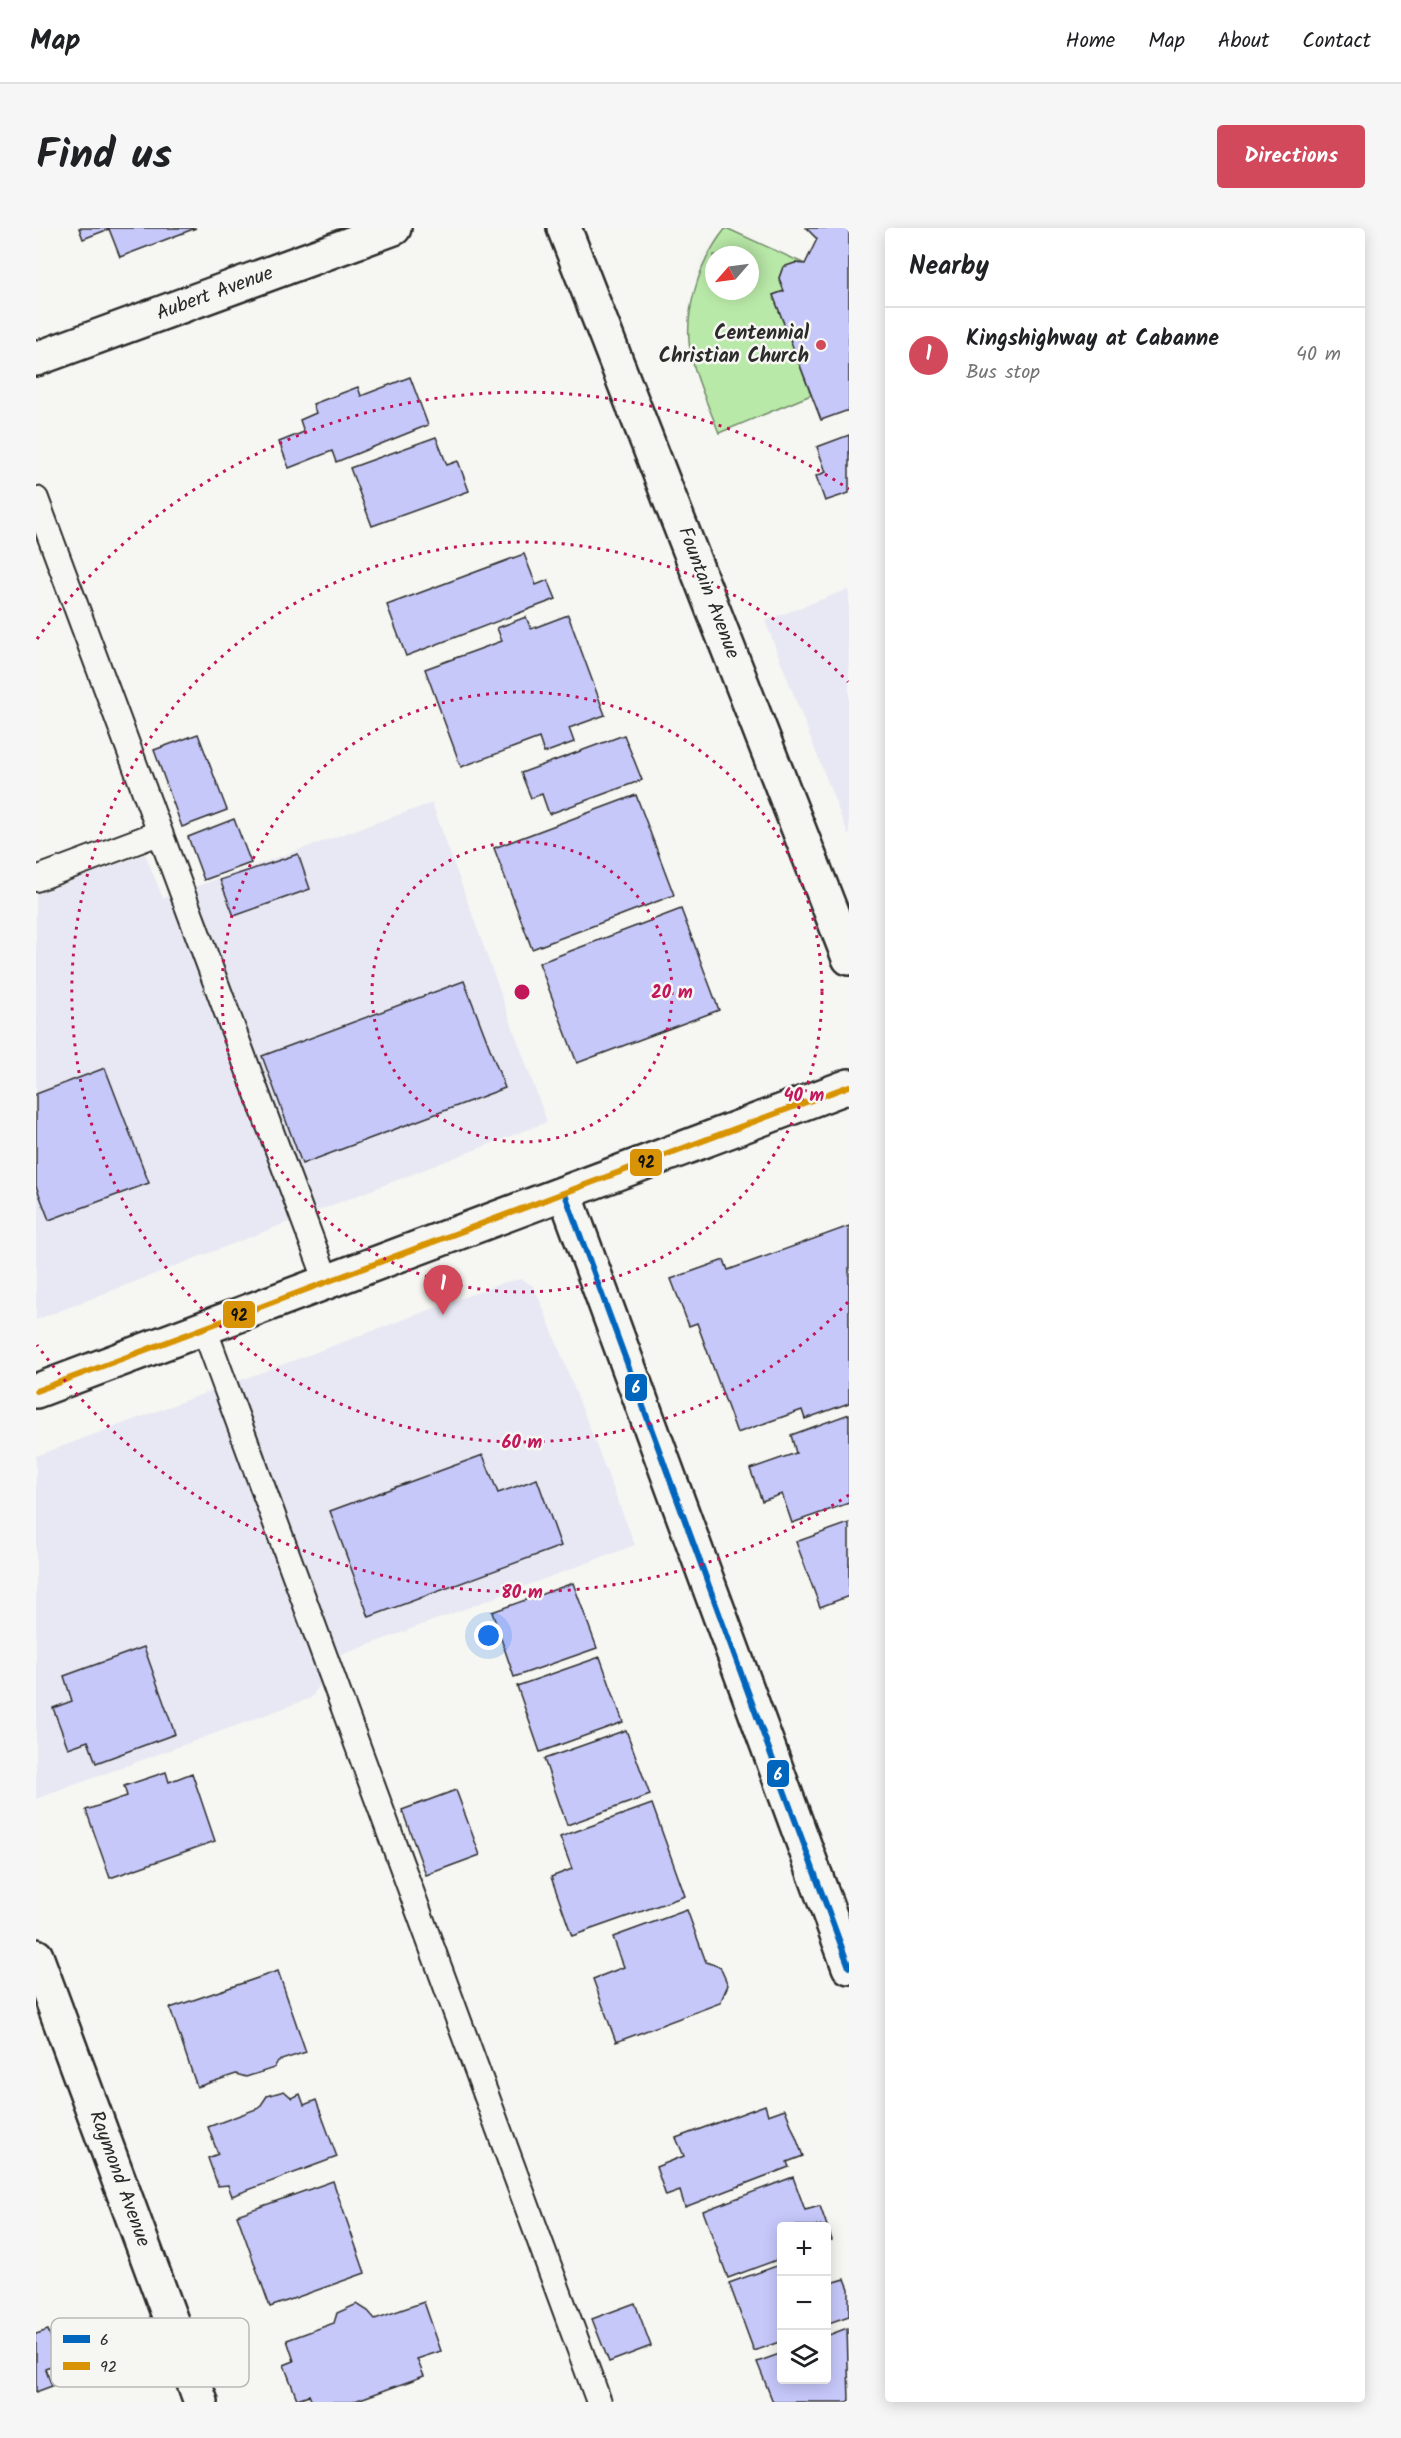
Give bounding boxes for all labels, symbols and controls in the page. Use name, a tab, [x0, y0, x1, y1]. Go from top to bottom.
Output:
text: Map	[30, 19, 81, 64]
text: Home	[1066, 25, 1115, 58]
text: Map	[1148, 25, 1185, 58]
text: About	[1218, 25, 1269, 58]
text: Contact	[1302, 25, 1371, 58]
text: Find us	[36, 123, 172, 190]
button: Directions	[1217, 125, 1365, 188]
north arrow	[705, 246, 759, 300]
text: Nearby	[909, 246, 989, 288]
street label: Aubert Avenue	[152, 258, 278, 330]
place label: Centennial Christian Church	[659, 318, 810, 373]
text: Kingshighway at Cabanne	[966, 322, 1219, 357]
marker: Centennial Christian Church	[814, 338, 828, 352]
text: 1	[925, 339, 932, 371]
text: 40 m	[1296, 339, 1341, 371]
text: Bus stop	[966, 357, 1040, 389]
street label: Fountain Avenue	[668, 522, 748, 664]
text: 20 m	[651, 979, 693, 1008]
centre of rings	[512, 982, 532, 1002]
text: 40 m	[784, 1082, 825, 1111]
line badge: 92	[629, 1148, 663, 1177]
text: 92	[637, 1151, 655, 1176]
pin: 1	[424, 1266, 462, 1315]
line badge: 92	[222, 1300, 256, 1329]
text: 92	[230, 1304, 248, 1329]
line badge: 6	[624, 1373, 648, 1402]
text: 6	[632, 1376, 641, 1401]
text: 60 m	[502, 1429, 543, 1458]
text: 80 m	[501, 1579, 543, 1608]
your location	[474, 1621, 503, 1650]
line badge: 6	[766, 1759, 790, 1788]
text: 6	[774, 1763, 783, 1788]
street label: Raymond Avenue	[80, 2106, 158, 2252]
map controls	[777, 2222, 831, 2384]
button: +	[777, 2222, 831, 2276]
button: −	[777, 2276, 831, 2330]
legend	[51, 2318, 249, 2387]
text: 6	[100, 2328, 109, 2353]
button: layers	[777, 2330, 831, 2384]
text: 92	[100, 2355, 117, 2380]

